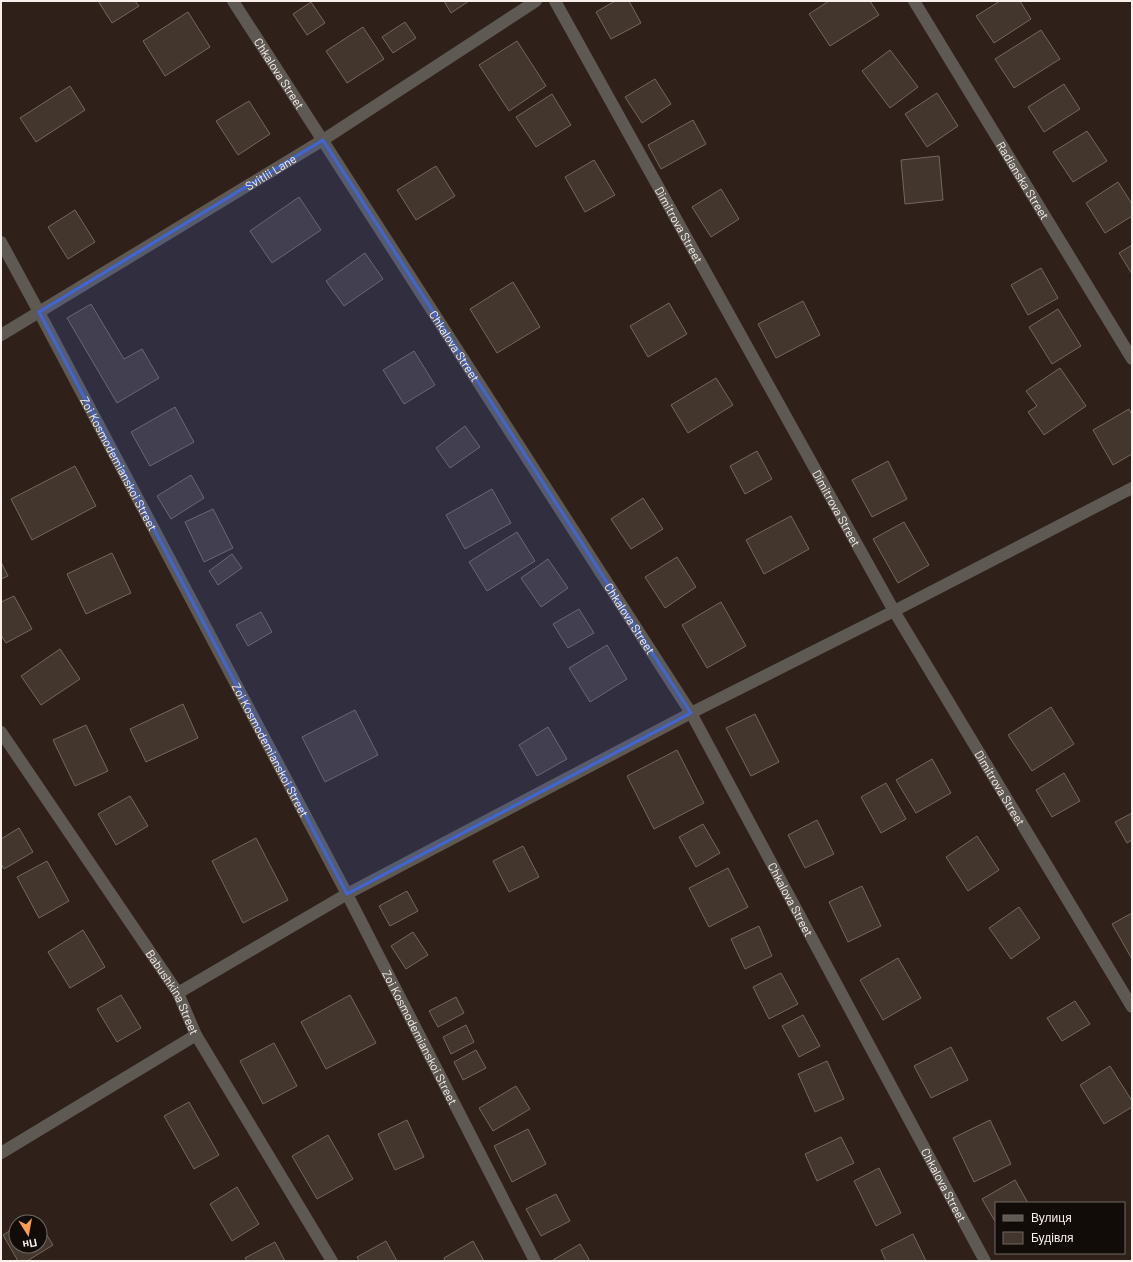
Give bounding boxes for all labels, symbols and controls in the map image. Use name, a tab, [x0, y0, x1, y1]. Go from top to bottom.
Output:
street label: Chkalova Street	[252, 35, 308, 112]
street label: Radianska Street	[994, 139, 1052, 222]
street label: Svitlii Lane	[242, 151, 299, 193]
street label: Dimitrova Street	[652, 184, 706, 265]
street label: Chkalova Street	[427, 308, 483, 384]
street label: Zoi Kosmodemianskoi Street	[78, 394, 160, 533]
street label: Dimitrova Street	[810, 467, 864, 549]
street label: Chkalova Street	[602, 580, 658, 657]
street label: Zoi Kosmodemianskoi Street	[230, 680, 312, 819]
street label: Dimitrova Street	[972, 747, 1028, 828]
street label: Chkalova Street	[765, 860, 816, 939]
street label: Babushkina Street	[143, 947, 202, 1037]
street label: Zoi Kosmodemianskoi Street	[380, 967, 461, 1107]
street label: Chkalova Street	[919, 1145, 970, 1224]
legend	[995, 1202, 1125, 1254]
text: Вулиця	[1031, 1210, 1072, 1225]
north arrow	[8, 1214, 48, 1254]
text: Будівля	[1031, 1230, 1073, 1245]
text: Пн	[22, 1237, 38, 1252]

